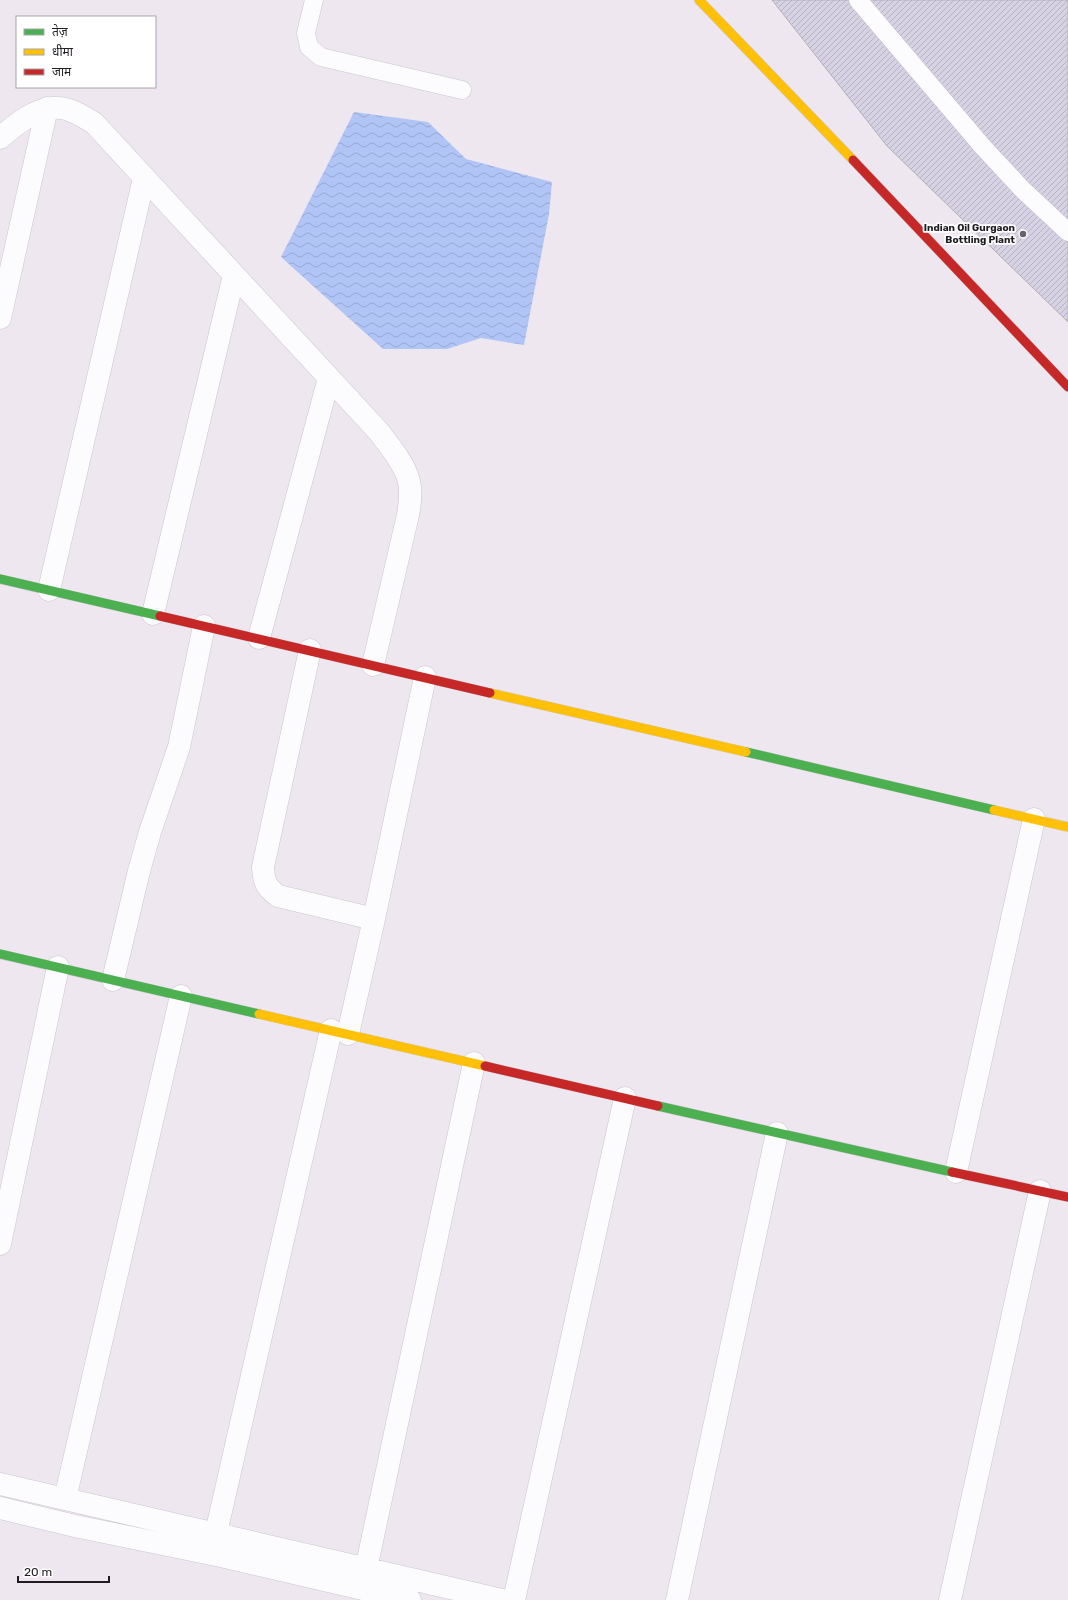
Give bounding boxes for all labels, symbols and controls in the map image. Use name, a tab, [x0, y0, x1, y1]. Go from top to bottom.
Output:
legend	[16, 16, 156, 88]
text: तेज़	[52, 24, 69, 39]
text: धीमा	[52, 44, 74, 59]
text: जाम	[52, 65, 72, 79]
place label: Indian Oil Gurgaon Bottling Plant	[924, 222, 1015, 246]
marker: Indian Oil Gurgaon Bottling Plant	[1018, 229, 1028, 239]
scale bar	[18, 1558, 109, 1584]
text: 20 m	[24, 1565, 52, 1579]

